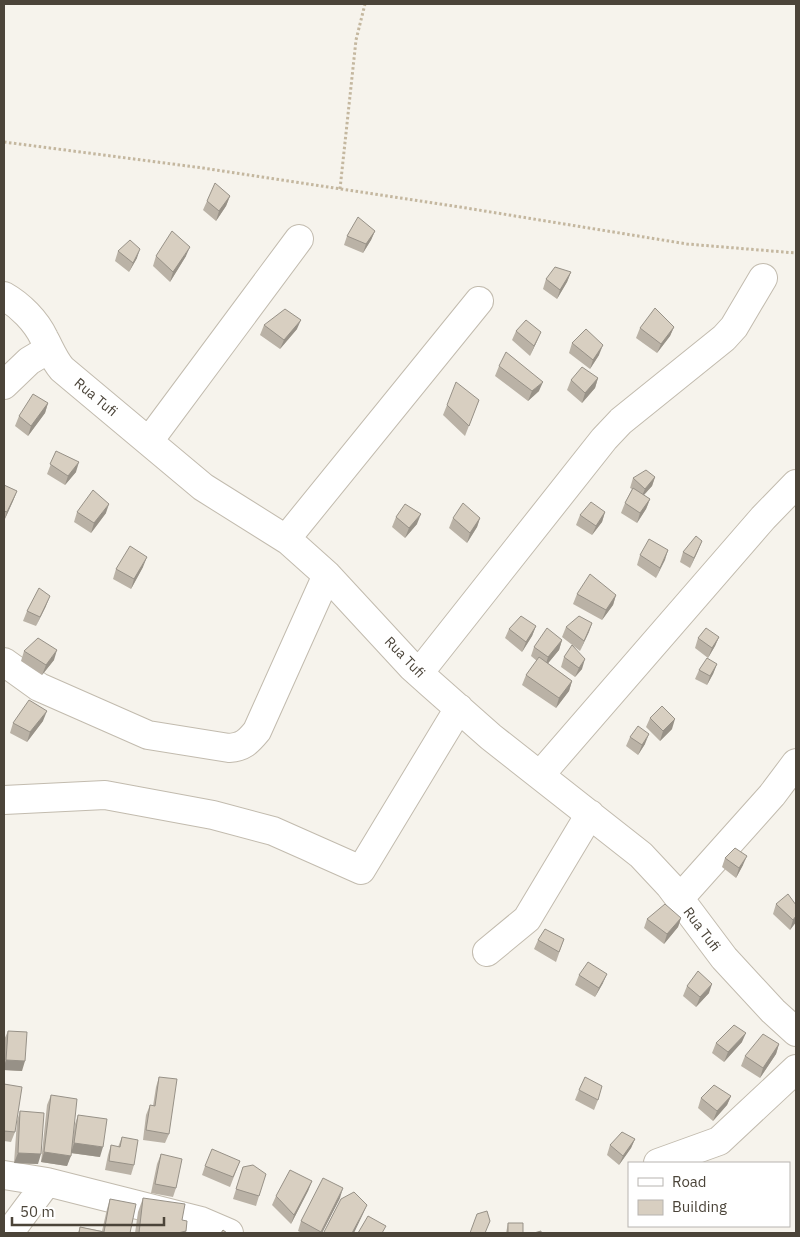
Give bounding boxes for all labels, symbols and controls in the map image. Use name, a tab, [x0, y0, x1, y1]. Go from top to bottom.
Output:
street label: Rua Tufi	[71, 374, 121, 420]
street label: Rua Tufi	[381, 632, 429, 682]
street label: Rua Tufi	[679, 903, 725, 955]
legend	[628, 1162, 790, 1227]
text: Road	[672, 1172, 707, 1191]
scale bar	[12, 1194, 165, 1226]
text: Building	[672, 1197, 727, 1216]
text: 50 m	[20, 1202, 55, 1221]

